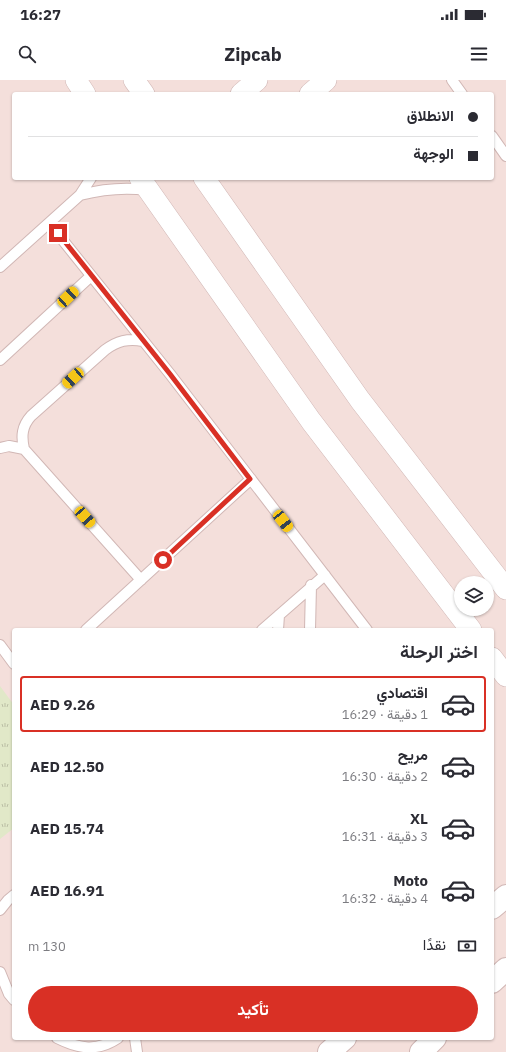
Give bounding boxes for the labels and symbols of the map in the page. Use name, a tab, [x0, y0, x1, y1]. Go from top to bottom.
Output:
route end	[49, 224, 67, 242]
car	[55, 284, 81, 310]
car	[60, 366, 86, 390]
car	[73, 504, 97, 530]
car	[271, 508, 295, 534]
route start	[154, 551, 172, 569]

